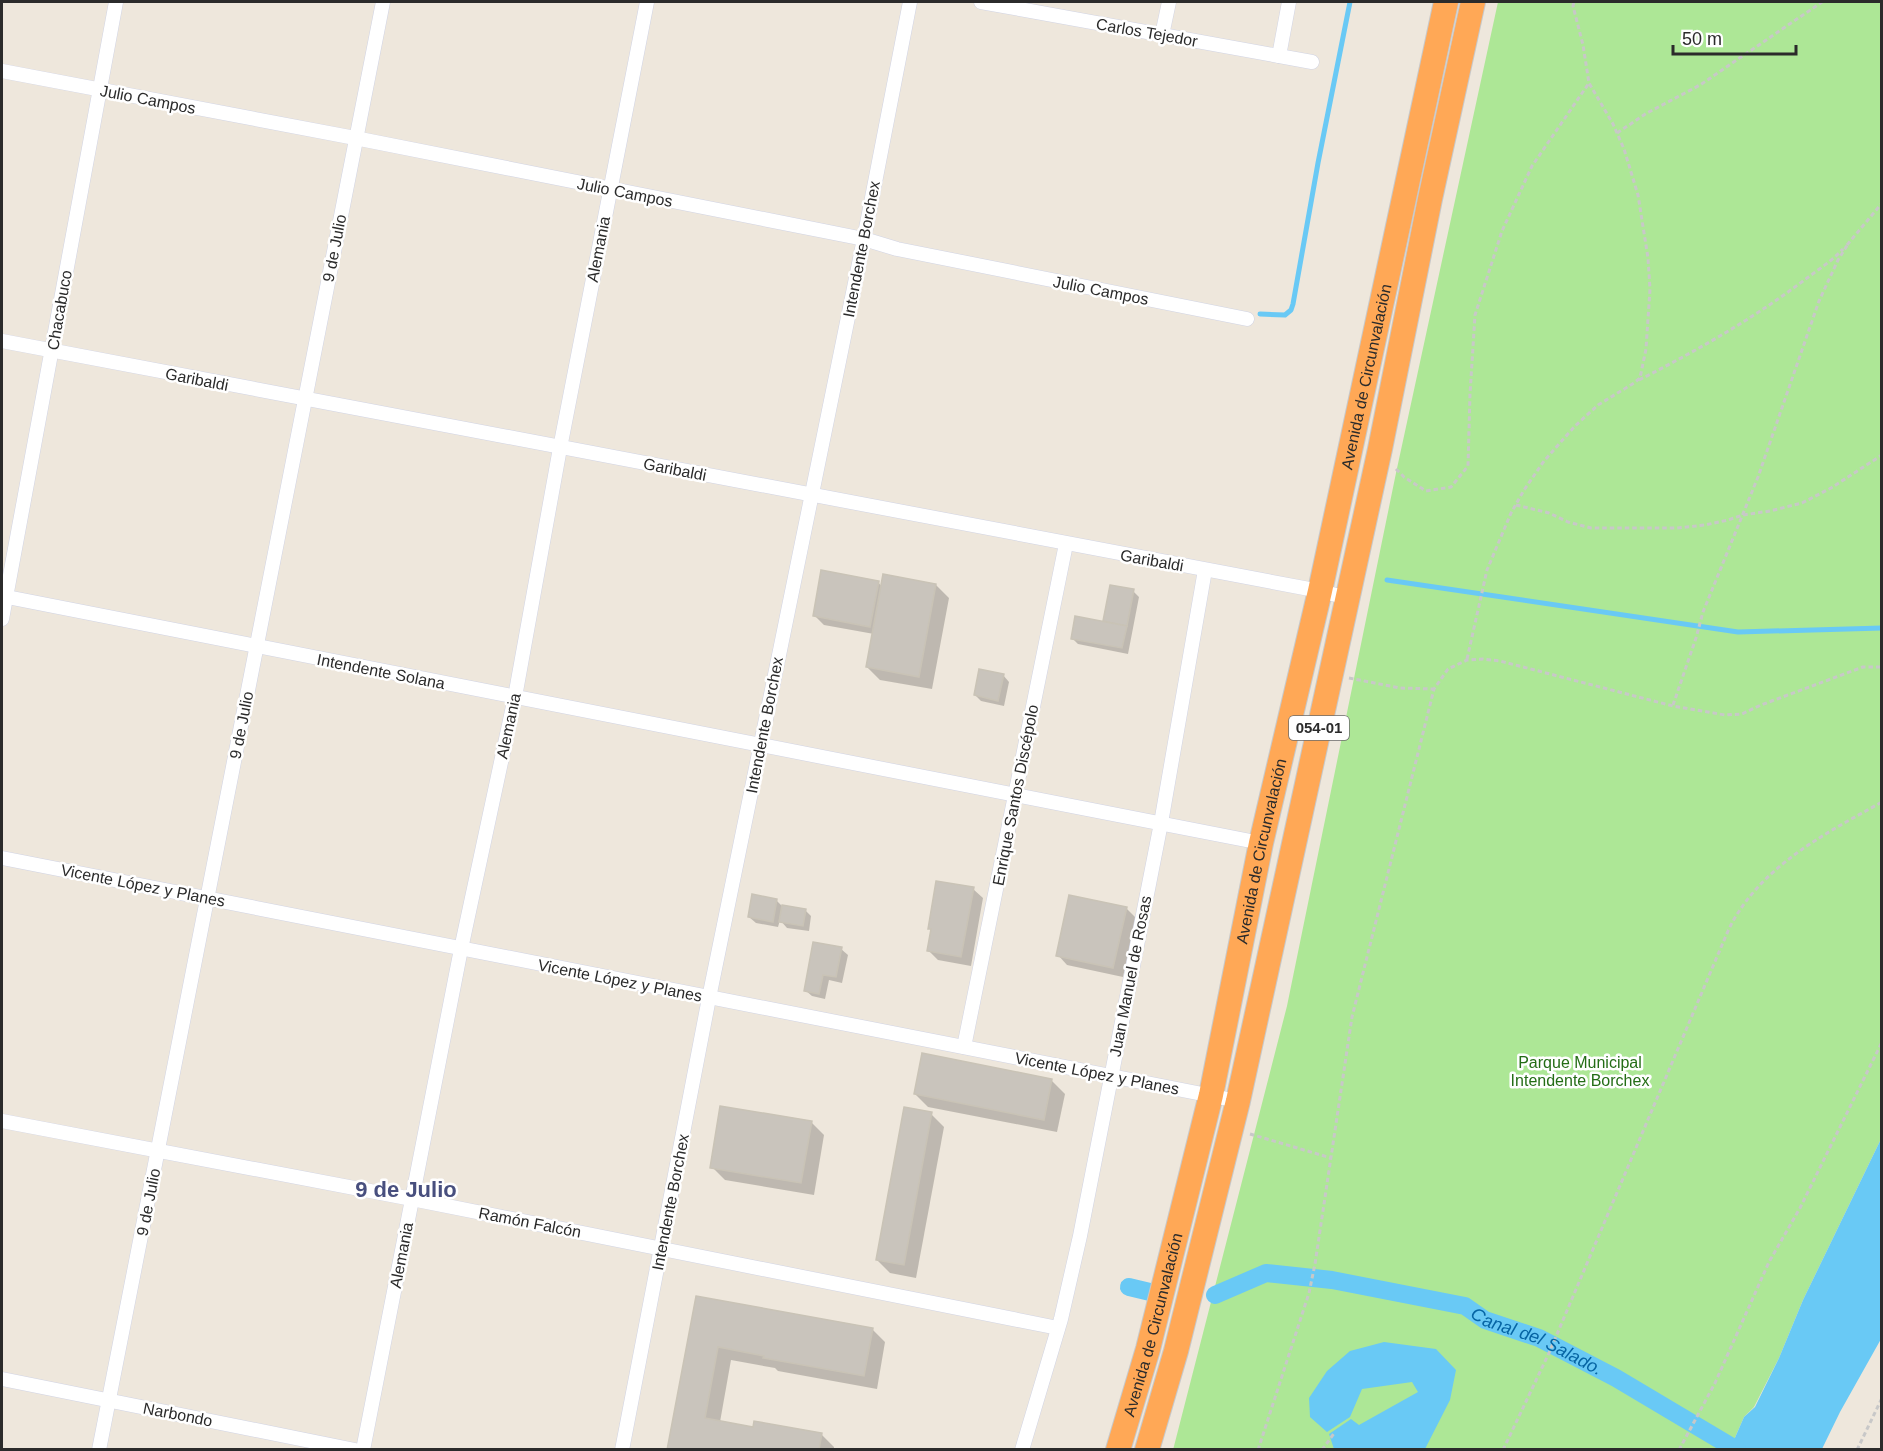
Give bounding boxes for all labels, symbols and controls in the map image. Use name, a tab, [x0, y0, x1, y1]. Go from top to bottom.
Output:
street label: Carlos Tejedor	[1095, 15, 1200, 50]
scale bar	[1673, 18, 1796, 56]
text: 50 m	[1682, 29, 1722, 49]
street label: Julio Campos	[99, 82, 197, 117]
street label: Julio Campos	[576, 175, 674, 210]
street label: Intendente Borchex	[840, 179, 883, 319]
street label: 9 de Julio	[320, 213, 349, 283]
street label: Alemania	[584, 215, 613, 283]
street label: Chacabuco	[44, 269, 75, 351]
street label: Julio Campos	[1052, 273, 1150, 308]
street label: Avenida de Circunvalación	[1338, 282, 1394, 471]
street label: Garibaldi	[164, 365, 230, 394]
street label: Garibaldi	[642, 455, 708, 484]
street label: Garibaldi	[1119, 547, 1185, 574]
street label: Intendente Solana	[316, 651, 446, 692]
street label: Intendente Borchex	[743, 655, 786, 795]
street label: 9 de Julio	[227, 690, 256, 760]
street label: Alemania	[493, 692, 524, 760]
street label: Enrique Santos Discépolo	[990, 703, 1041, 887]
road number: 054-01	[1289, 716, 1349, 740]
street label: Avenida de Circunvalación	[1233, 757, 1290, 945]
street label: Vicente López y Planes	[59, 861, 226, 910]
street label: Juan Manuel de Rosas	[1107, 894, 1154, 1058]
street label: Vicente López y Planes	[536, 956, 703, 1005]
street label: Vicente López y Planes	[1013, 1049, 1180, 1098]
park label: Parque Municipal Intendente Borchex	[1511, 1054, 1649, 1089]
street label: Intendente Borchex	[649, 1132, 692, 1272]
street label: 9 de Julio	[134, 1167, 163, 1237]
district label: 9 de Julio	[355, 1177, 457, 1202]
street label: Ramón Falcón	[477, 1204, 583, 1241]
street label: Alemania	[387, 1221, 416, 1289]
street label: Avenida de Circunvalación	[1120, 1231, 1185, 1419]
water label: Canal del Salado.	[1467, 1303, 1606, 1379]
street label: Narbondo	[142, 1399, 214, 1430]

